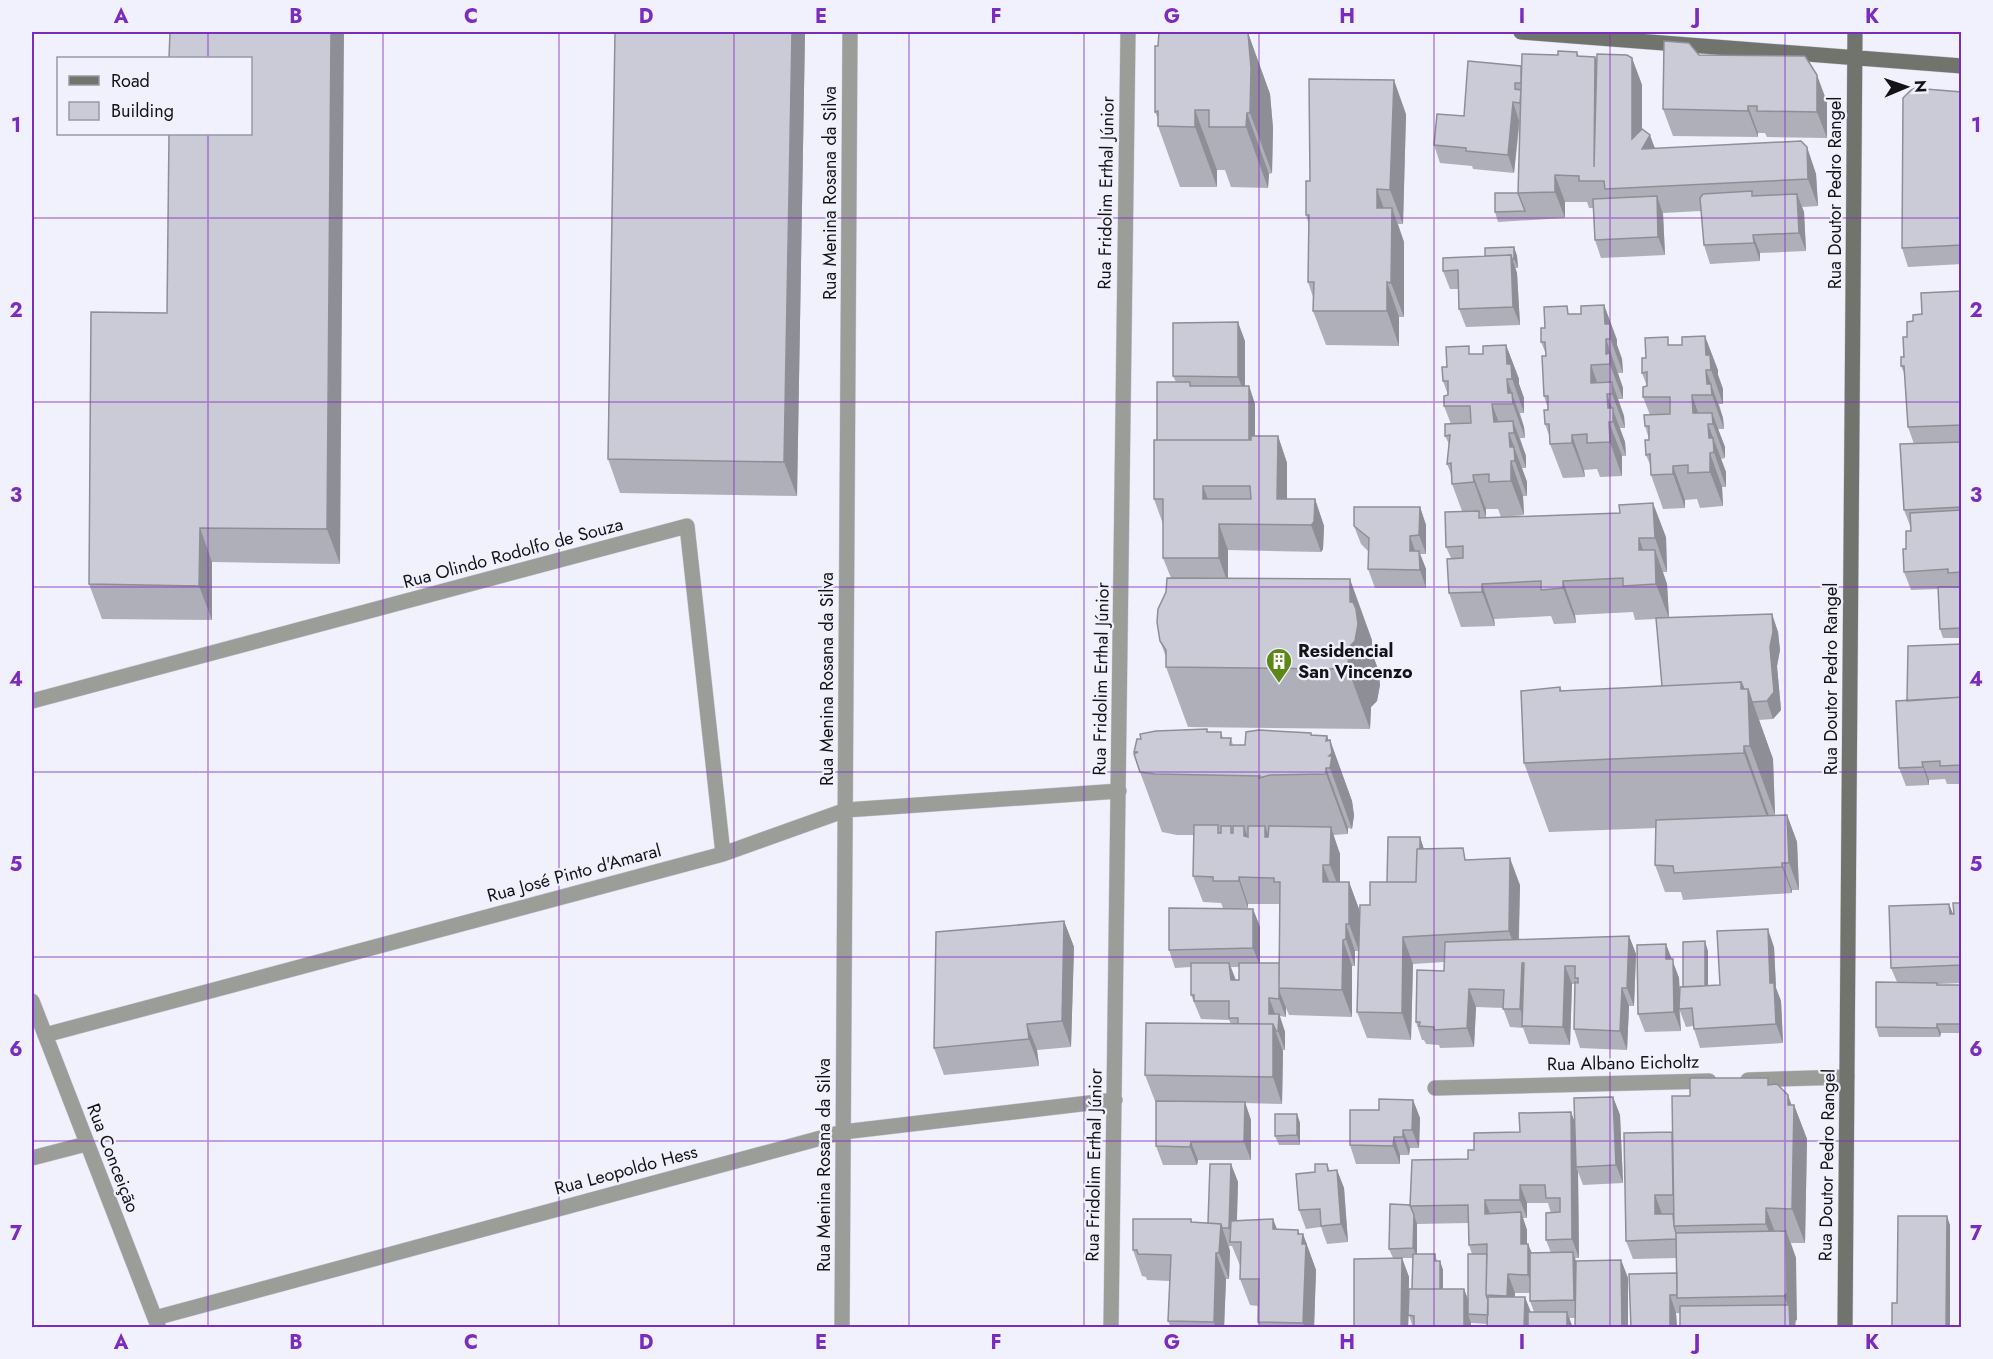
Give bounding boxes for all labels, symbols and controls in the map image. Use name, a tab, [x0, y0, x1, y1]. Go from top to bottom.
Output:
text: A	[113, 2, 129, 31]
text: B	[289, 2, 303, 31]
text: C	[464, 2, 478, 31]
text: D	[639, 2, 653, 31]
text: E	[815, 2, 827, 31]
text: F	[990, 2, 1002, 31]
text: G	[1164, 2, 1180, 31]
text: H	[1339, 2, 1355, 31]
text: I	[1519, 2, 1525, 31]
text: J	[1690, 2, 1700, 31]
text: K	[1865, 2, 1879, 31]
legend	[57, 57, 252, 135]
north arrow	[1876, 57, 1936, 117]
text: Road	[111, 68, 150, 94]
text: N	[1909, 80, 1932, 93]
street label: Rua Menina Rosana da Silva	[817, 86, 843, 300]
street label: Rua Fridolim Erthal Júnior	[1091, 95, 1121, 290]
street label: Rua Doutor Pedro Rangel	[1822, 97, 1848, 289]
text: Building	[111, 98, 174, 124]
text: 1	[11, 111, 21, 140]
text: 1	[1971, 111, 1981, 140]
text: 2	[9, 296, 23, 325]
text: 2	[1969, 296, 1983, 325]
text: 3	[10, 481, 22, 510]
text: 3	[1970, 481, 1982, 510]
street label: Rua Olindo Rodolfo de Souza	[400, 511, 626, 595]
street label: Rua Menina Rosana da Silva	[814, 572, 840, 786]
street label: Rua Fridolim Erthal Júnior	[1086, 581, 1116, 776]
street label: Rua Doutor Pedro Rangel	[1818, 583, 1844, 775]
place label: Residencial San Vincenzo	[1298, 638, 1413, 685]
building icon: Residencial San Vincenzo	[1264, 646, 1294, 684]
text: 4	[9, 665, 23, 694]
text: 4	[1969, 665, 1983, 694]
street label: Rua José Pinto d'Amaral	[484, 837, 664, 909]
text: 5	[10, 850, 23, 879]
text: 5	[1970, 850, 1983, 879]
text: 6	[9, 1035, 23, 1064]
text: 6	[1969, 1035, 1983, 1064]
street label: Rua Albano Eicholtz	[1547, 1049, 1700, 1077]
street label: Rua Menina Rosana da Silva	[811, 1058, 837, 1272]
street label: Rua Fridolim Erthal Júnior	[1079, 1067, 1109, 1262]
street label: Rua Doutor Pedro Rangel	[1812, 1068, 1842, 1262]
street label: Rua Conceição	[80, 1100, 146, 1216]
street label: Rua Leopoldo Hess	[552, 1138, 700, 1202]
text: 7	[10, 1219, 23, 1248]
text: 7	[1970, 1219, 1983, 1248]
text: A	[113, 1328, 129, 1357]
text: B	[289, 1328, 303, 1357]
text: C	[464, 1328, 478, 1357]
text: D	[639, 1328, 653, 1357]
text: E	[815, 1328, 827, 1357]
text: F	[990, 1328, 1002, 1357]
text: G	[1164, 1328, 1180, 1357]
text: H	[1339, 1328, 1355, 1357]
text: I	[1519, 1328, 1525, 1357]
text: J	[1690, 1328, 1700, 1357]
text: K	[1865, 1328, 1879, 1357]

